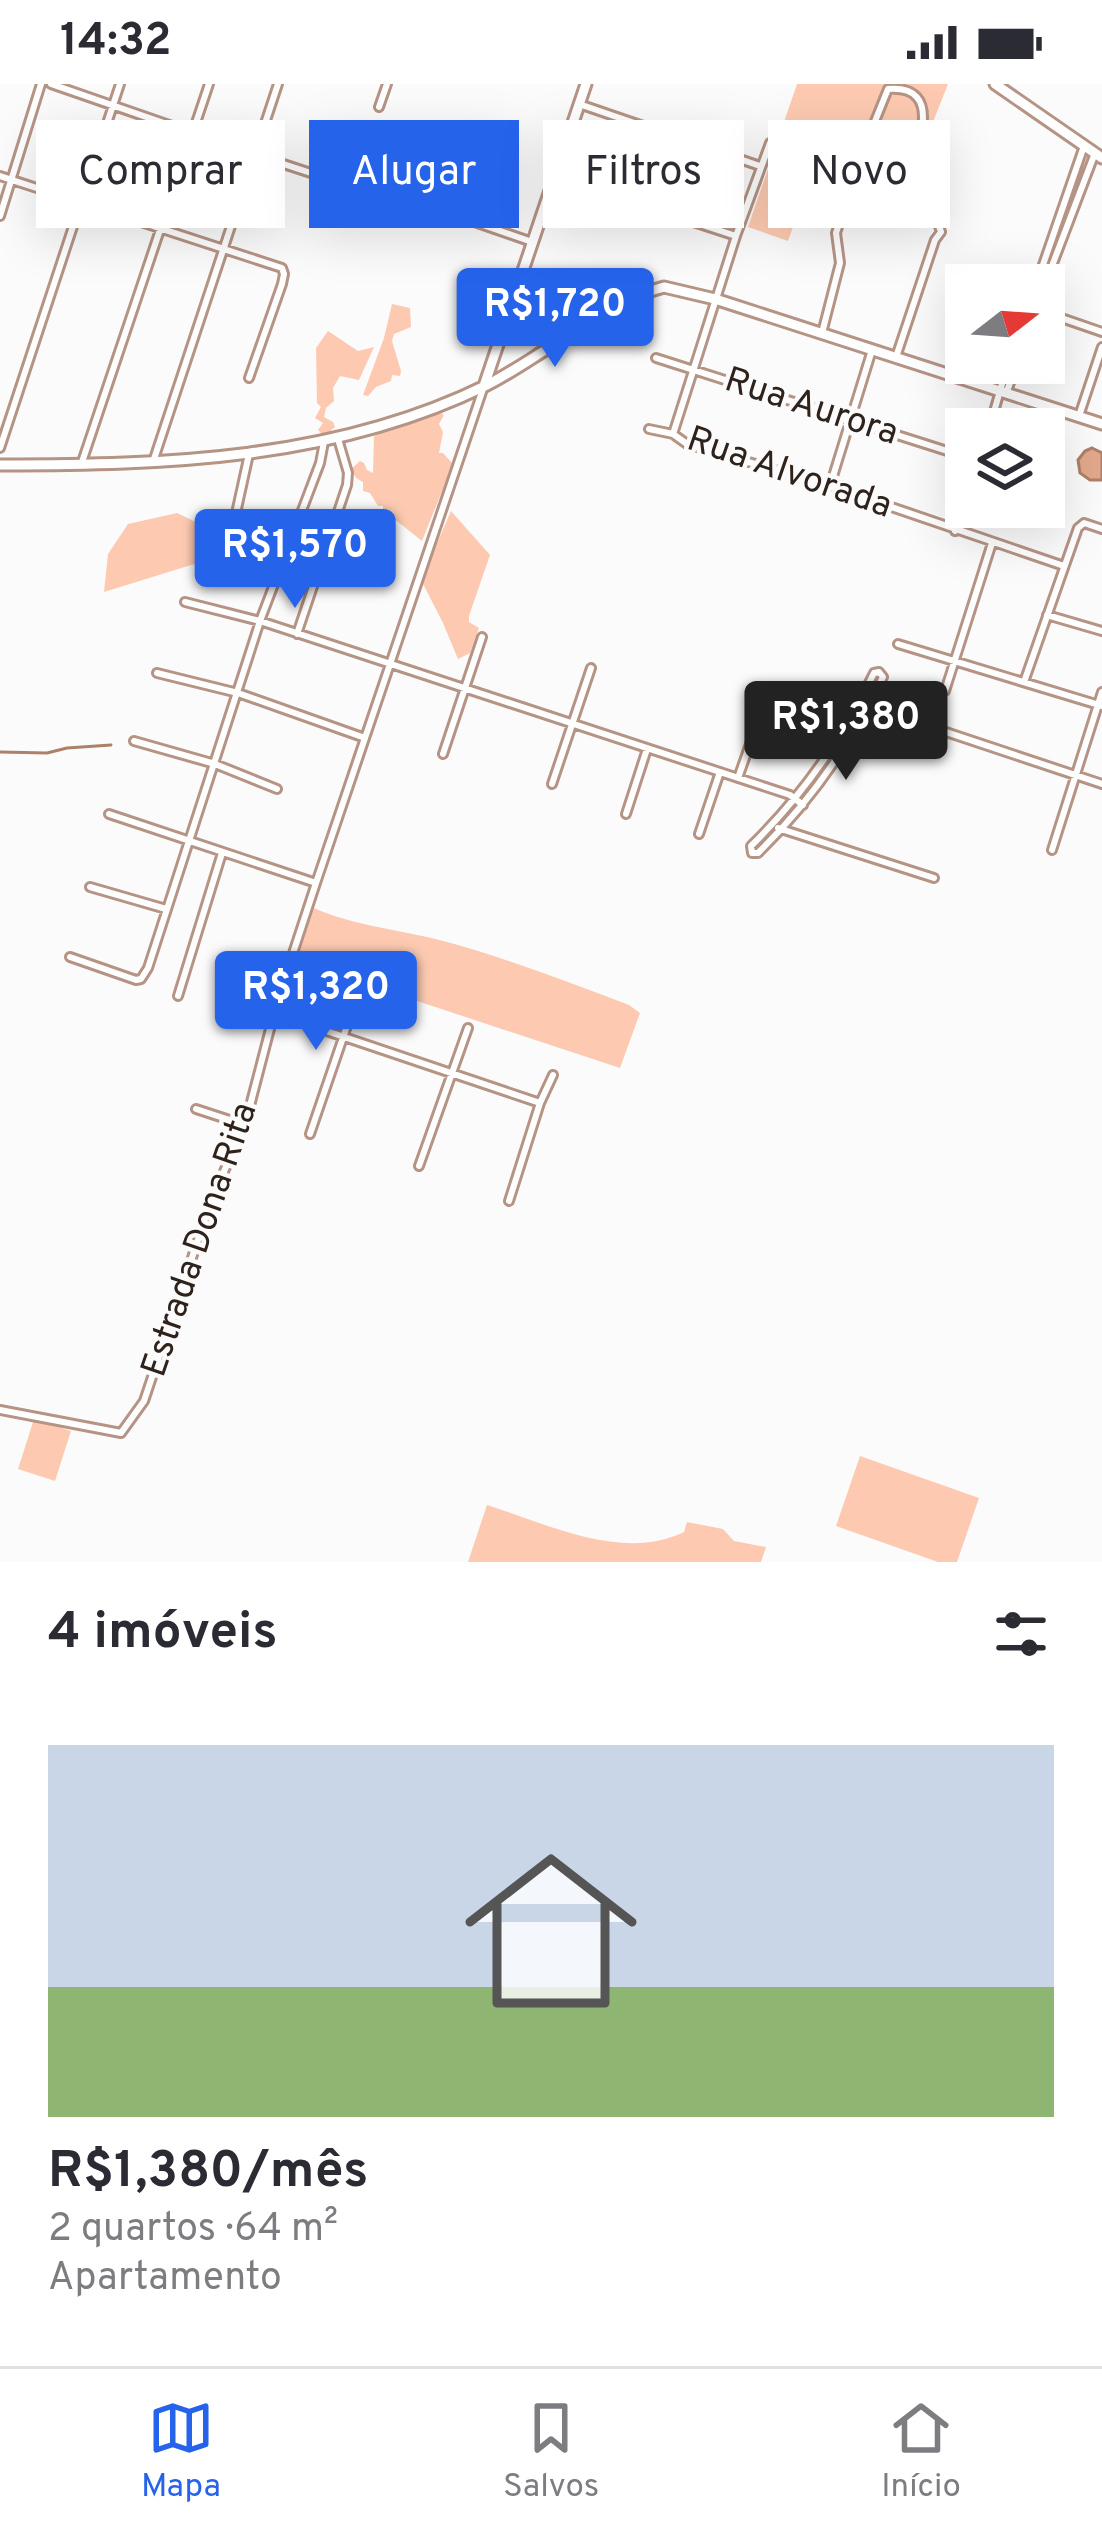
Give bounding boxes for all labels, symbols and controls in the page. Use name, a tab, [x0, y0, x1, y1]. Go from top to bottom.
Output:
text: 14:32	[60, 14, 172, 71]
chip: Comprar	[36, 120, 285, 228]
chip: Alugar	[309, 120, 519, 228]
chip: Filtros	[543, 120, 744, 228]
chip: Novo	[768, 120, 950, 228]
north arrow	[945, 264, 1065, 384]
map controls	[945, 264, 1065, 528]
pin: R$1,720	[444, 268, 666, 370]
text: R$1,720	[484, 282, 626, 331]
street label: Rua Aurora	[718, 358, 904, 458]
button: layers	[945, 408, 1065, 528]
street label: Rua Alvorada	[680, 417, 898, 531]
pin: R$1,570	[184, 509, 406, 611]
text: R$1,570	[222, 523, 368, 572]
pin: R$1,380	[735, 681, 957, 783]
text: R$1,380	[771, 695, 921, 744]
pin: R$1,320	[205, 951, 427, 1053]
text: R$1,320	[242, 965, 390, 1014]
street label: Estrada Dona Rita	[132, 1097, 270, 1383]
icon: filters	[988, 1601, 1054, 1667]
text: 4 imóveis	[48, 1602, 278, 1667]
icon: home	[443, 1823, 659, 2039]
text: R$1,380/mês	[48, 2141, 369, 2206]
text: 2 quartos · 64 m²	[48, 2206, 338, 2255]
text: Apartamento	[48, 2255, 282, 2304]
tab: Mapa	[141, 2395, 221, 2509]
tab: Salvos	[503, 2395, 599, 2509]
tab: Início	[881, 2395, 961, 2509]

